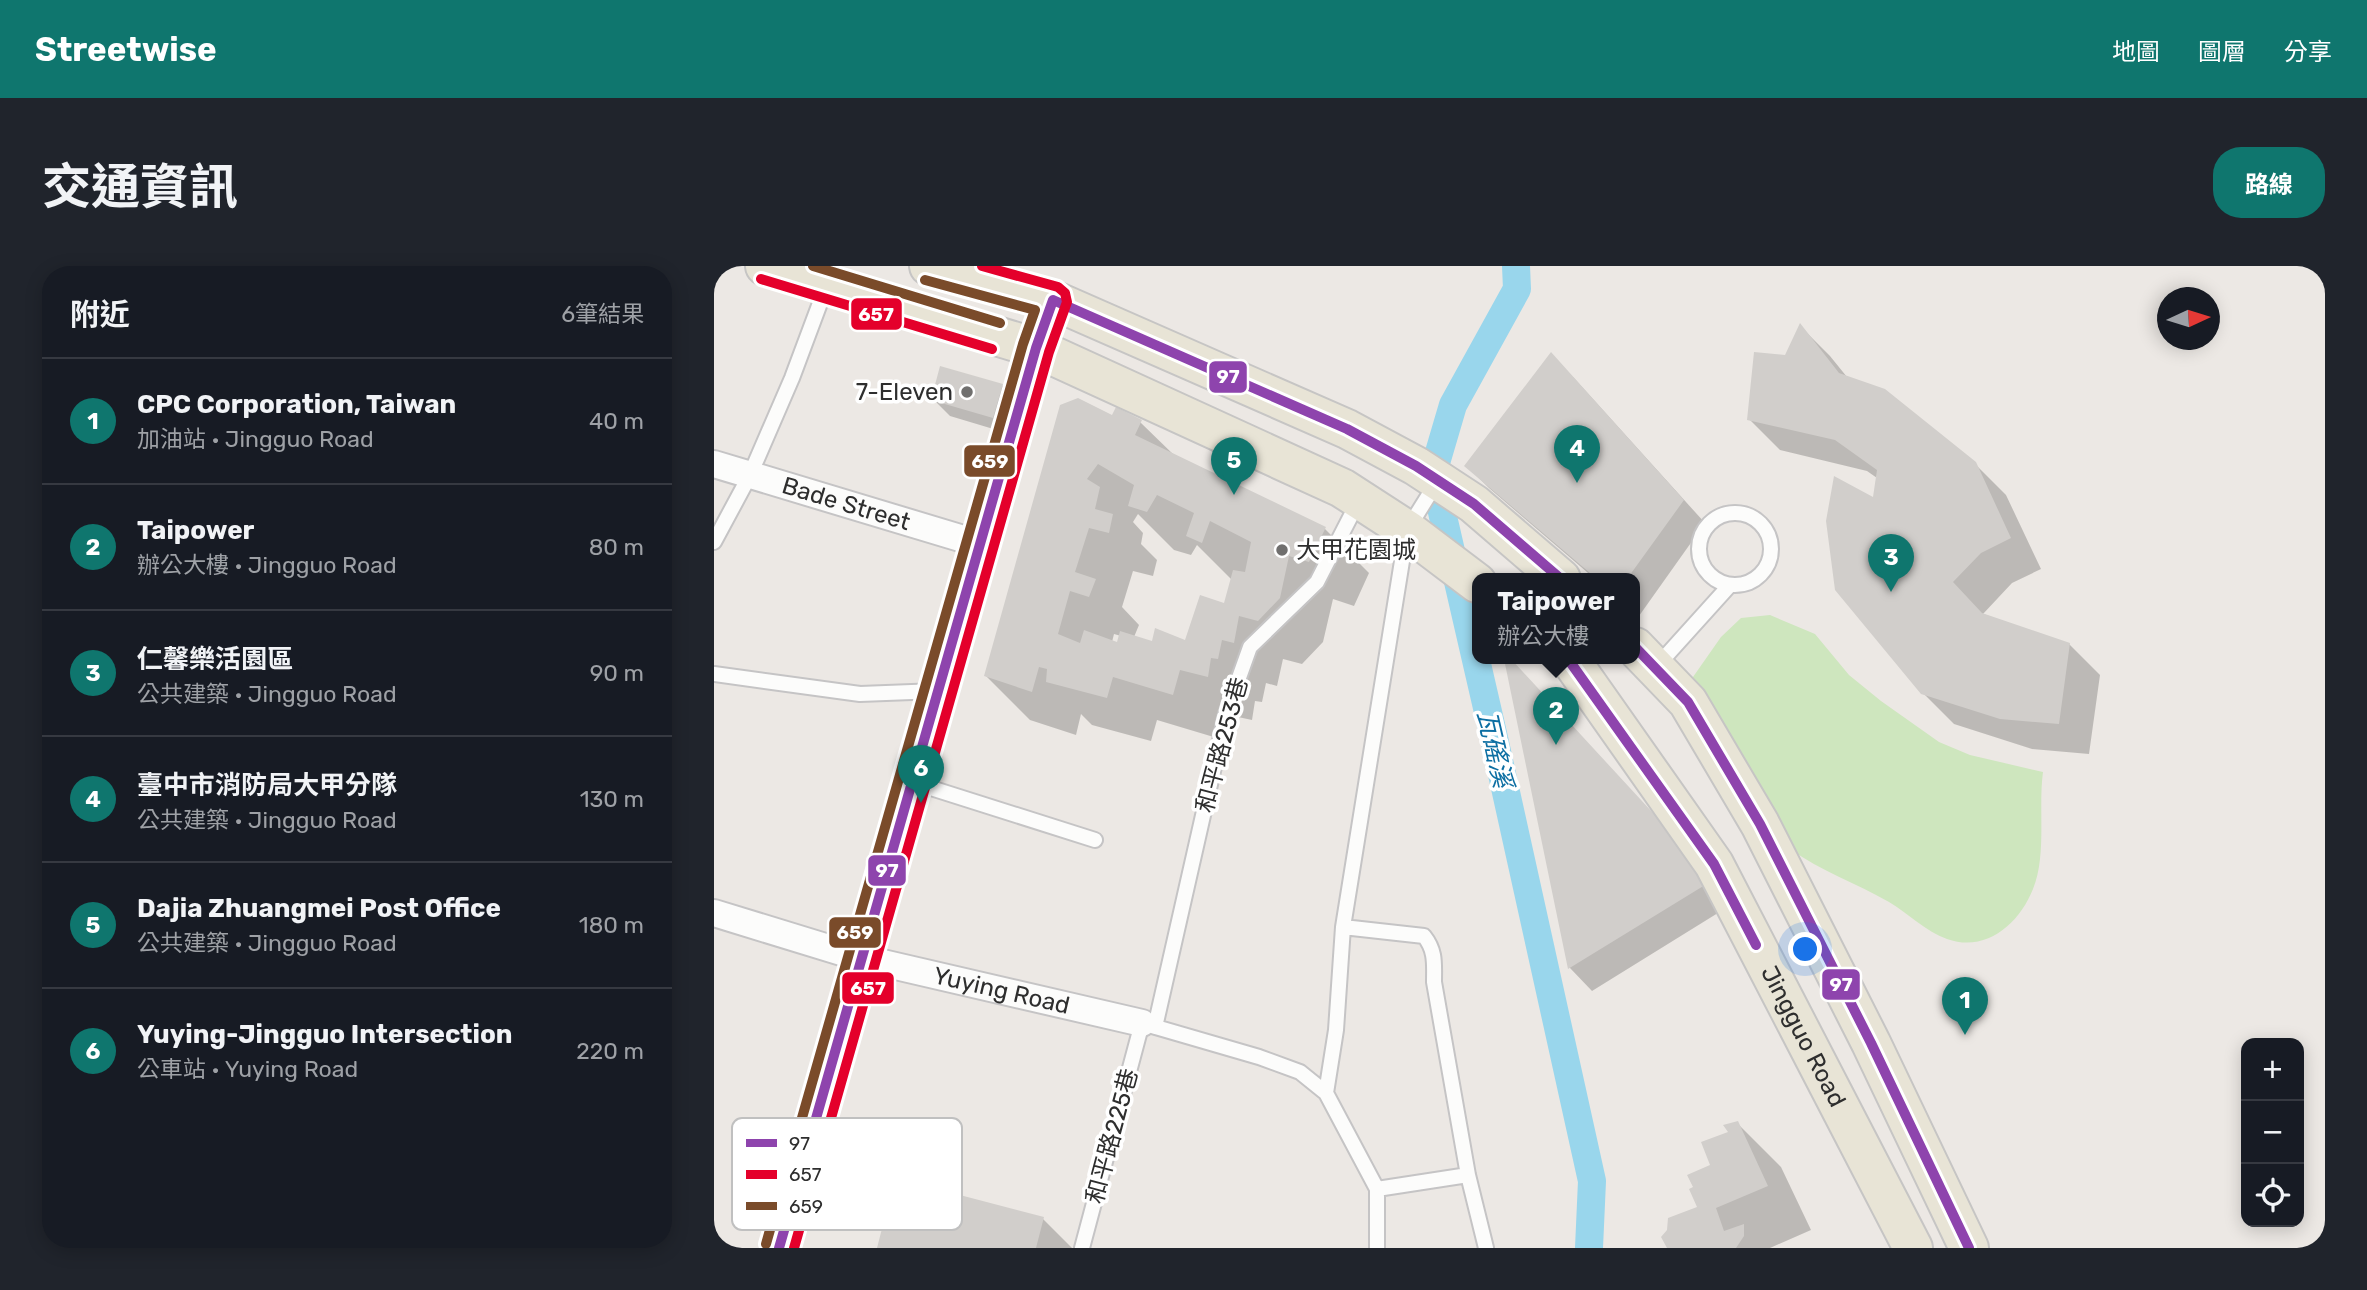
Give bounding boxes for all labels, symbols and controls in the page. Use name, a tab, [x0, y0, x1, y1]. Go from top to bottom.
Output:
text: Streetwise	[35, 30, 217, 69]
text: 地圖	[2112, 38, 2160, 66]
text: 圖層	[2198, 38, 2246, 66]
text: 分享	[2284, 38, 2332, 66]
button: 路線	[2213, 147, 2325, 218]
text: 交通資訊	[42, 158, 238, 216]
north arrow	[2157, 287, 2220, 350]
text: 附近	[70, 297, 130, 333]
line badge: 657	[850, 297, 903, 331]
text: 6筆結果	[561, 300, 644, 328]
text: 657	[858, 303, 894, 326]
line badge: 97	[1208, 360, 1248, 394]
text: 97	[1216, 365, 1240, 388]
place label: 7-Eleven	[856, 378, 953, 406]
marker: 7-Eleven	[959, 384, 975, 400]
text: CPC Corporation, Taiwan	[137, 389, 456, 420]
text: 1	[87, 407, 99, 435]
text: 40 m	[589, 407, 644, 435]
text: 加油站 · Jingguo Road	[137, 425, 374, 453]
pin: 4	[1554, 425, 1600, 483]
pin: 5	[1211, 437, 1257, 495]
line badge: 659	[963, 444, 1016, 478]
text: 659	[972, 450, 1008, 473]
street label: Bade Street	[779, 471, 914, 536]
text: Taipower	[137, 515, 254, 546]
text: 2	[86, 533, 100, 561]
text: 80 m	[589, 533, 644, 561]
pin: 3	[1868, 534, 1914, 592]
place label: 大甲花園城	[1296, 536, 1416, 564]
marker: 大甲花園城	[1274, 542, 1290, 558]
text: 辦公大樓 · Jingguo Road	[137, 551, 397, 579]
popup	[1472, 573, 1640, 664]
text: Taipower	[1497, 586, 1615, 617]
text: 辦公大樓	[1497, 622, 1589, 650]
text: 仁馨樂活園區	[137, 644, 293, 675]
text: 3	[85, 659, 101, 687]
text: 90 m	[590, 659, 644, 687]
street label: 和平路253巷	[1191, 674, 1253, 816]
text: 公共建築 · Jingguo Road	[137, 680, 397, 708]
pin: 2	[1533, 687, 1579, 745]
water label: 瓦磘溪	[1471, 708, 1519, 794]
pin: 6	[898, 745, 944, 803]
text: 臺中市消防局大甲分隊	[137, 770, 397, 801]
text: 4	[85, 785, 101, 813]
text: 130 m	[580, 785, 644, 813]
text: 公共建築 · Jingguo Road	[137, 806, 397, 834]
line badge: 97	[867, 854, 907, 887]
text: 97	[875, 859, 899, 882]
text: Dajia Zhuangmei Post Office	[137, 893, 501, 924]
text: 5	[86, 911, 100, 939]
text: 180 m	[579, 911, 644, 939]
line badge: 659	[828, 916, 882, 949]
text: 659	[837, 921, 873, 944]
text: 公共建築 · Jingguo Road	[137, 929, 397, 957]
your location	[1788, 932, 1822, 966]
street label: Yuying Road	[931, 961, 1072, 1020]
street label: Jingguo Road	[1755, 961, 1852, 1112]
line badge: 97	[1821, 968, 1861, 1001]
line badge: 657	[841, 971, 895, 1005]
text: 97	[1829, 973, 1853, 996]
text: 657	[850, 977, 886, 1000]
pin: 1	[1942, 977, 1988, 1035]
text: Yuying-Jingguo Intersection	[137, 1019, 513, 1050]
text: 6	[86, 1037, 100, 1065]
text: 220 m	[576, 1037, 644, 1065]
map controls	[2241, 1038, 2304, 1227]
button: +	[2241, 1038, 2304, 1101]
text: 公車站 · Yuying Road	[137, 1055, 358, 1083]
street label: 和平路225巷	[1081, 1066, 1143, 1206]
button: −	[2241, 1101, 2304, 1164]
legend	[732, 1118, 962, 1230]
text: 97	[789, 1132, 810, 1155]
text: 657	[789, 1163, 822, 1186]
button: locate	[2241, 1164, 2304, 1227]
text: 659	[789, 1195, 823, 1218]

